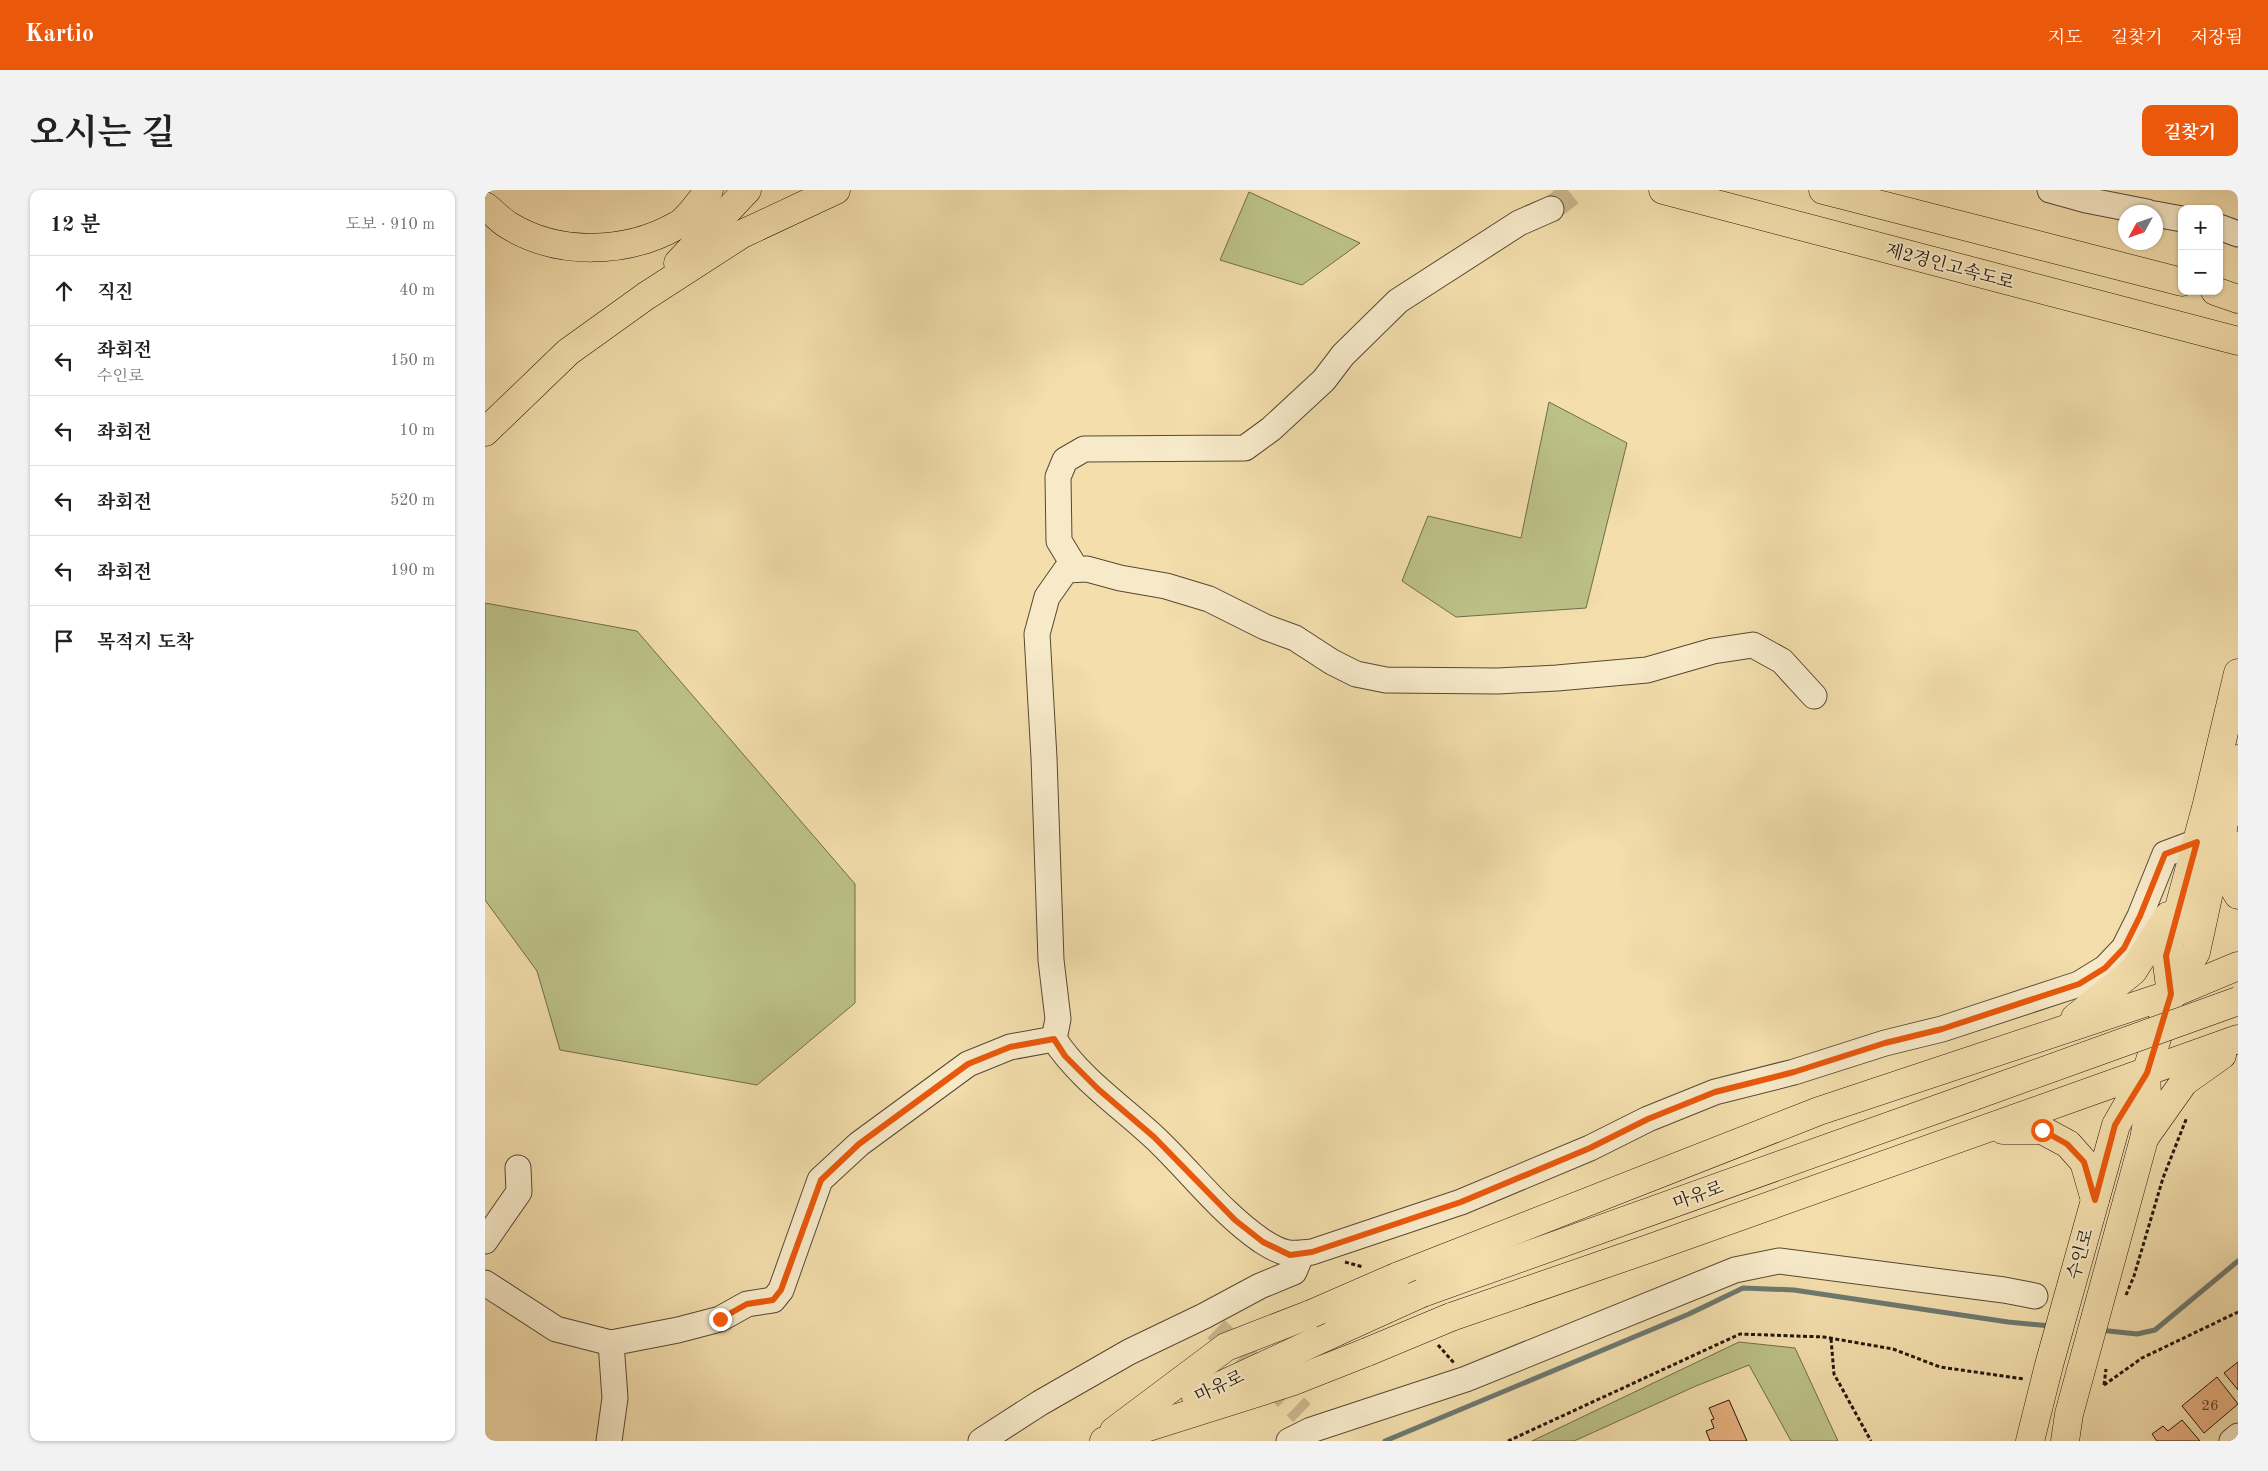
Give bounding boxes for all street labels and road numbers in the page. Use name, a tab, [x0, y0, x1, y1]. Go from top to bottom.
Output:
street label: 제2경인고속도로	[1884, 239, 2016, 293]
street label: 마유로	[1670, 1178, 1726, 1213]
street label: 수인로	[2064, 1226, 2097, 1282]
street label: 마유로	[1192, 1367, 1247, 1406]

